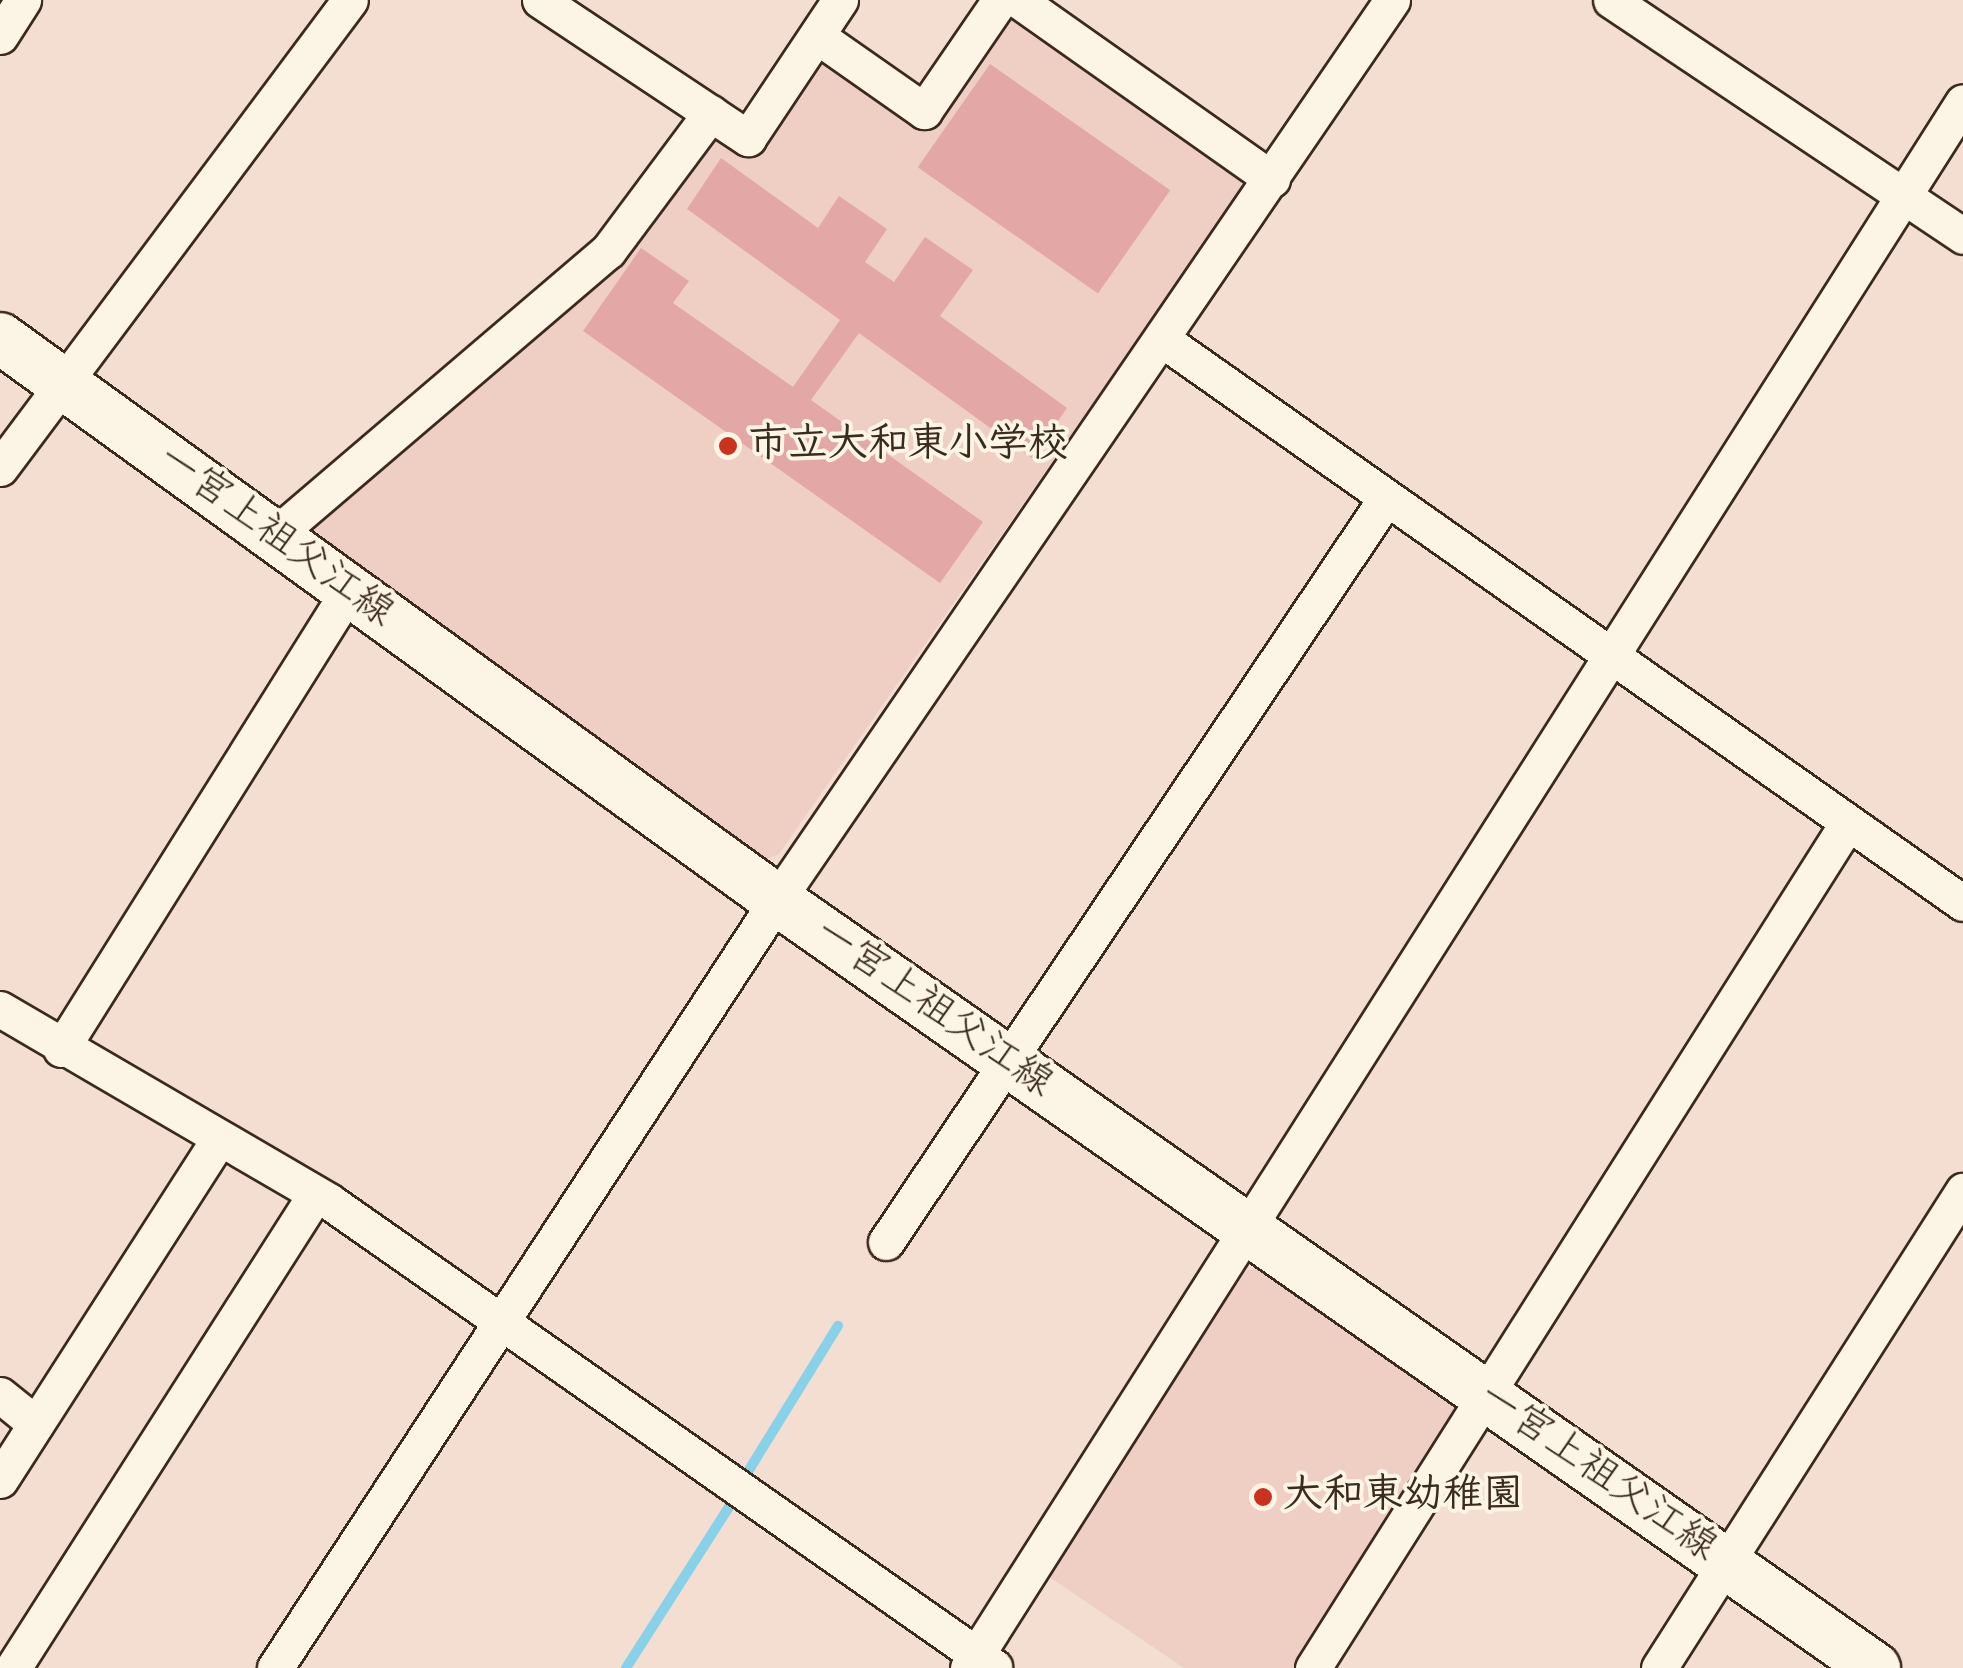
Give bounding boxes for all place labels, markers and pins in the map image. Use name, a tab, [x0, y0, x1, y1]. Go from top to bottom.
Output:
place label: 市立大和東小学校	[748, 422, 1068, 470]
marker: 市立大和東小学校	[717, 435, 739, 457]
place label: 大和東幼稚園	[1283, 1473, 1523, 1521]
marker: 大和東幼稚園	[1252, 1486, 1274, 1508]

